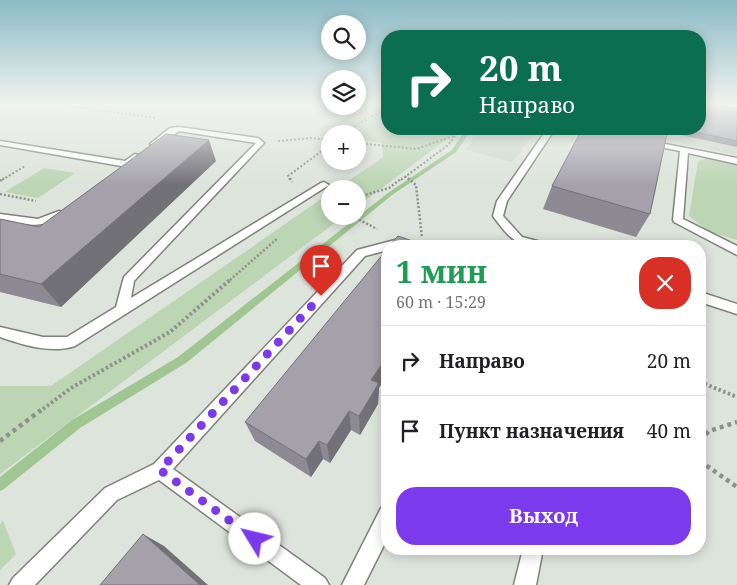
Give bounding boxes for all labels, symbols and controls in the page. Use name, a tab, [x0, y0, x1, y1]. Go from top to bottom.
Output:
map controls	[321, 15, 366, 225]
button: search	[321, 15, 366, 60]
text: 20 m	[479, 44, 562, 91]
icon: right	[396, 50, 461, 115]
button: layers	[321, 70, 366, 115]
text: Направо	[479, 89, 575, 119]
button: +	[321, 125, 366, 170]
button: −	[321, 180, 366, 225]
pin	[300, 245, 342, 296]
text: 1 мин	[396, 251, 487, 292]
icon: arrive	[307, 252, 335, 280]
button: close	[639, 257, 691, 309]
text: 60 m · 15:29	[396, 291, 486, 313]
icon: right	[396, 347, 424, 375]
text: Направо	[439, 348, 525, 374]
text: 20 m	[647, 348, 691, 374]
icon: arrive	[396, 417, 424, 445]
text: Пункт назначения	[439, 418, 624, 444]
text: 40 m	[647, 418, 691, 444]
button: Выход	[396, 487, 691, 545]
position arrow	[228, 512, 280, 564]

